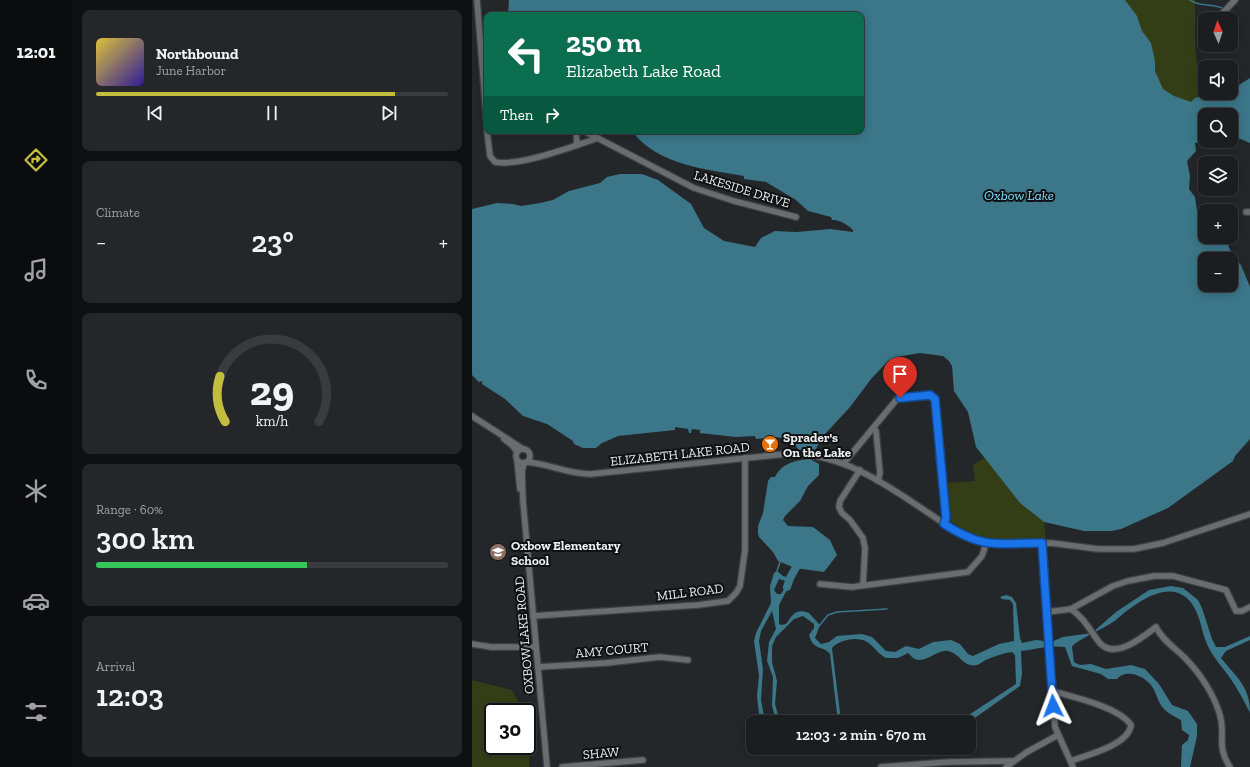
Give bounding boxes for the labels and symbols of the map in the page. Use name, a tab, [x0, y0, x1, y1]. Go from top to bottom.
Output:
north arrow	[1198, 12, 1238, 52]
street label: LAKESIDE DRIVE	[692, 167, 792, 211]
water label: Oxbow Lake	[984, 187, 1054, 204]
pin	[883, 357, 917, 398]
place label: Sprader's On the Lake	[783, 430, 852, 460]
bar icon: Sprader's On the Lake	[760, 434, 780, 454]
street label: ELIZABETH LAKE ROAD	[609, 439, 751, 469]
place label: Oxbow Elementary School	[511, 538, 621, 568]
school or university icon: Oxbow Elementary School	[488, 542, 508, 562]
street label: OXBOW LAKE ROAD	[511, 576, 537, 694]
street label: MILL ROAD	[656, 580, 724, 604]
street label: AMY COURT	[575, 639, 649, 661]
position arrow	[1032, 685, 1074, 727]
speed limit sign: 30	[484, 703, 536, 755]
street label: SHAW	[582, 744, 621, 762]

